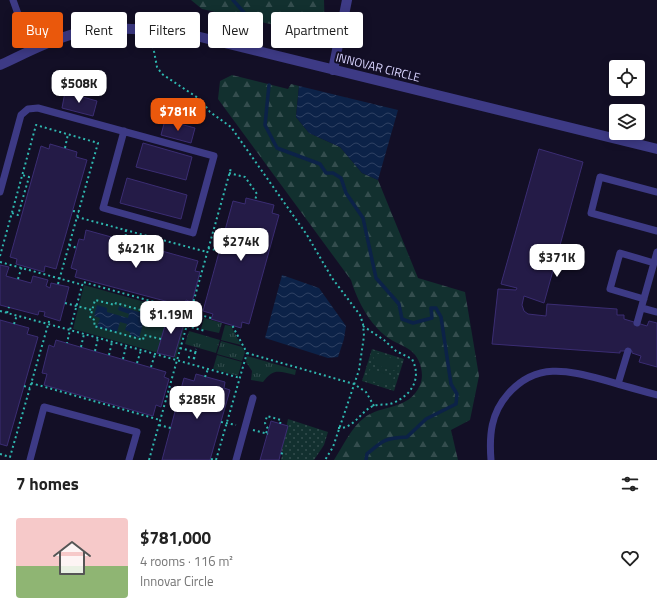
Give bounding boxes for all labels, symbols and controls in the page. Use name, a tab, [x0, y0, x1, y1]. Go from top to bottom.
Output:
chip: Buy	[12, 12, 63, 48]
chip: Rent	[71, 12, 127, 48]
chip: Filters	[135, 12, 200, 48]
chip: New	[208, 12, 263, 48]
chip: Apartment	[271, 12, 363, 48]
street label: INNOVAR CIRCLE	[334, 47, 423, 87]
map controls	[609, 60, 645, 140]
button: locate	[609, 60, 645, 96]
pin: $508K	[51, 70, 107, 104]
text: $508K	[61, 73, 97, 93]
pin: $781K	[150, 98, 206, 132]
text: $781K	[160, 101, 196, 121]
button: layers	[609, 104, 645, 140]
pin: $274K	[213, 228, 269, 262]
text: $274K	[223, 231, 259, 251]
pin: $421K	[108, 235, 164, 269]
text: $421K	[118, 238, 154, 258]
pin: $371K	[529, 244, 585, 278]
text: $371K	[539, 247, 575, 267]
pin: $1.19M	[138, 301, 204, 335]
text: $1.19M	[149, 304, 193, 324]
pin: $285K	[169, 386, 225, 420]
text: $285K	[179, 389, 215, 409]
text: 7 homes	[16, 471, 79, 497]
icon: filters	[619, 473, 641, 495]
text: $781,000	[140, 525, 211, 551]
icon: home	[48, 534, 96, 582]
icon: heart	[619, 547, 641, 569]
text: 4 rooms · 116 m²	[140, 551, 233, 571]
text: Innovar Circle	[140, 571, 213, 591]

